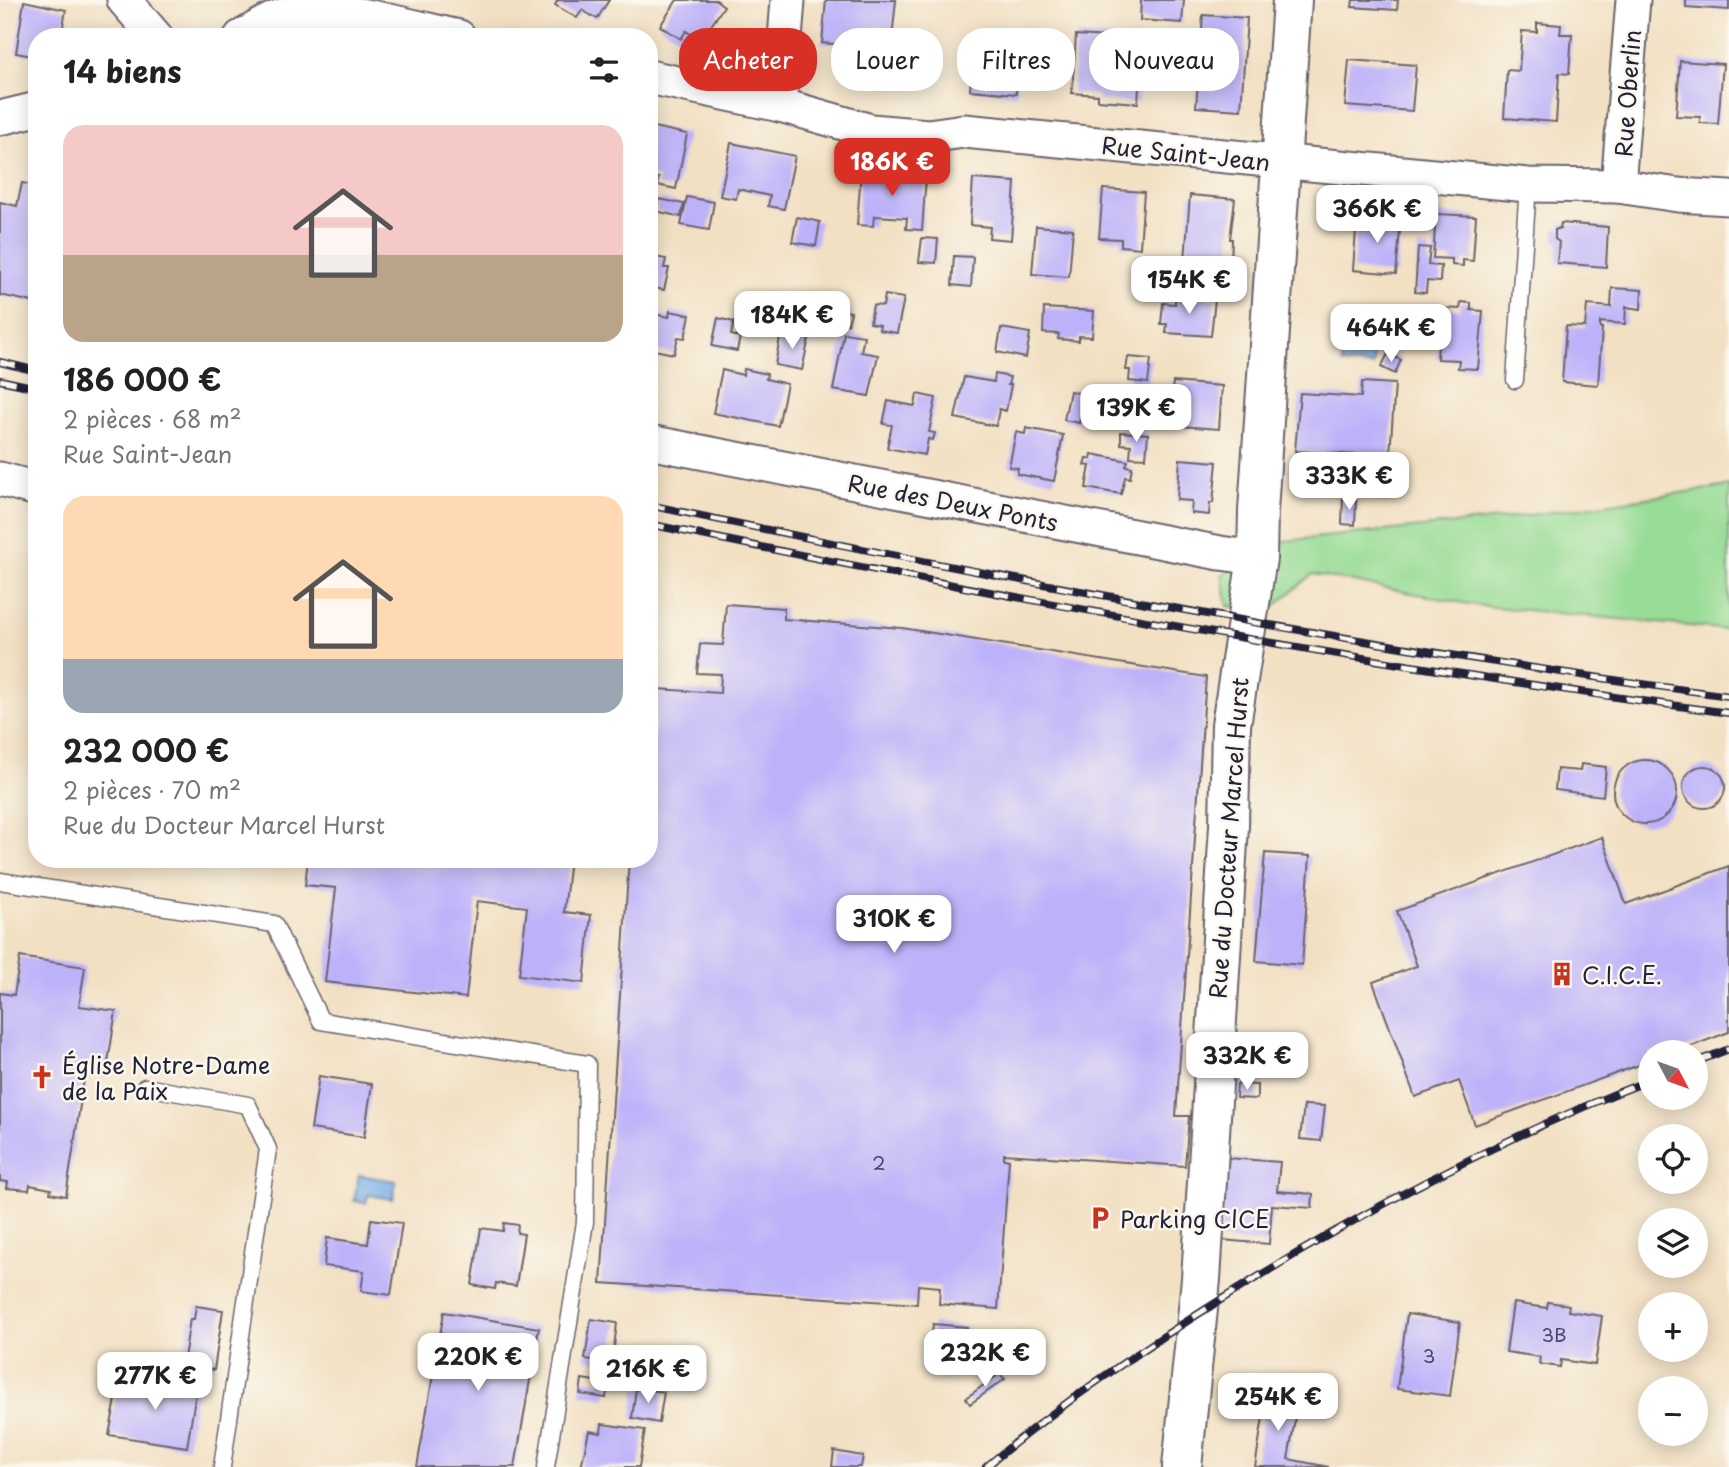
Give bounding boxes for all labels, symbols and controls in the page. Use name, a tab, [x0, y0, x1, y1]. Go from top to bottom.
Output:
chip: Acheter	[679, 28, 817, 91]
chip: Louer	[831, 28, 943, 91]
chip: Filtres	[957, 28, 1075, 91]
chip: Nouveau	[1089, 28, 1239, 91]
street label: Rue Oberlin	[1605, 28, 1649, 158]
text: 14 biens	[63, 48, 182, 93]
icon: filters	[585, 51, 623, 89]
street label: Rue Saint-Jean	[1100, 127, 1272, 179]
pin: 186K €	[835, 138, 949, 198]
text: 186K €	[850, 143, 934, 178]
icon: home	[280, 170, 406, 296]
pin: 366K €	[1320, 186, 1434, 245]
text: 366K €	[1332, 190, 1422, 225]
pin: 154K €	[1132, 256, 1246, 316]
text: 154K €	[1147, 261, 1231, 296]
pin: 184K €	[735, 292, 849, 351]
text: 184K €	[750, 296, 834, 331]
pin: 464K €	[1334, 304, 1448, 364]
text: 464K €	[1346, 309, 1436, 344]
text: 186 000 €	[63, 356, 221, 401]
pin: 139K €	[1079, 384, 1193, 444]
text: 139K €	[1096, 389, 1176, 424]
text: 2 pièces · 68 m²	[63, 401, 242, 436]
text: Rue Saint-Jean	[63, 436, 232, 471]
pin: 333K €	[1292, 452, 1406, 512]
text: 333K €	[1305, 457, 1393, 492]
street label: Rue des Deux Ponts	[845, 464, 1061, 540]
icon: home	[280, 541, 406, 667]
street label: Rue du Docteur Marcel Hurst	[1199, 676, 1257, 1000]
text: 232 000 €	[63, 727, 229, 772]
text: 2 pièces · 70 m²	[63, 772, 241, 807]
text: Rue du Docteur Marcel Hurst	[63, 807, 385, 842]
pin: 310K €	[837, 895, 951, 955]
text: 310K €	[852, 900, 936, 935]
place label: C.I.C.E.	[1582, 957, 1662, 992]
building icon: C.I.C.E.	[1548, 960, 1576, 988]
pin: 332K €	[1190, 1032, 1304, 1092]
text: 332K €	[1202, 1037, 1292, 1072]
north arrow	[1638, 1040, 1708, 1110]
map controls	[1638, 1040, 1708, 1446]
place label: Église Notre-Dame de la Paix	[62, 1047, 270, 1108]
church icon: Église Notre-Dame de la Paix	[28, 1063, 56, 1091]
button: locate	[1638, 1124, 1708, 1194]
house number: 2	[872, 1148, 886, 1176]
place label: Parking CICE	[1120, 1201, 1270, 1236]
parking icon: Parking CICE	[1086, 1204, 1114, 1232]
button: layers	[1638, 1208, 1708, 1278]
button: +	[1638, 1292, 1708, 1362]
house number: 3B	[1541, 1320, 1567, 1348]
pin: 232K €	[928, 1330, 1042, 1389]
pin: 220K €	[421, 1334, 535, 1393]
text: 232K €	[940, 1334, 1030, 1369]
text: 220K €	[434, 1338, 522, 1373]
house number: 3	[1423, 1341, 1435, 1369]
pin: 216K €	[591, 1346, 705, 1405]
text: 216K €	[606, 1350, 690, 1385]
pin: 277K €	[98, 1352, 212, 1412]
text: 277K €	[113, 1357, 197, 1392]
pin: 254K €	[1221, 1374, 1335, 1433]
button: −	[1638, 1376, 1708, 1446]
text: 254K €	[1234, 1378, 1322, 1413]

